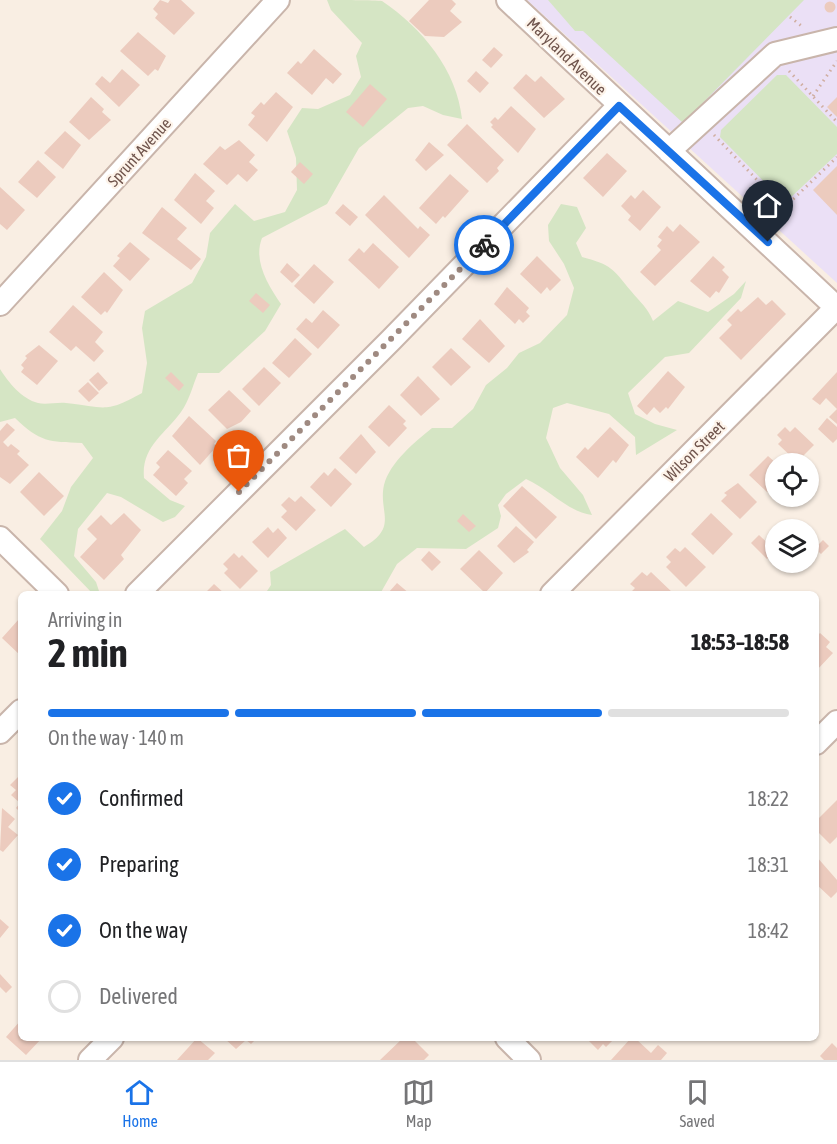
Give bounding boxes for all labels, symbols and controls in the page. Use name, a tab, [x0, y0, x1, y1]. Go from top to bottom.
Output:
street label: Maryland Avenue	[523, 14, 610, 99]
street label: Sprunt Avenue	[104, 114, 175, 191]
pin	[742, 180, 793, 242]
icon: home	[751, 189, 784, 222]
courier	[454, 215, 514, 275]
icon: bike	[468, 229, 501, 262]
street label: Wilson Street	[660, 417, 728, 485]
pin	[213, 430, 264, 492]
icon: bag	[222, 439, 255, 472]
map controls	[765, 453, 819, 573]
button: locate	[765, 453, 819, 507]
button: layers	[765, 519, 819, 573]
text: Arriving in	[48, 608, 122, 631]
text: 18:53–18:58	[691, 629, 789, 655]
text: 2 min	[48, 631, 128, 675]
text: On the way · 140 m	[48, 726, 184, 749]
icon: check	[48, 782, 81, 815]
text: Confirmed	[99, 785, 184, 811]
text: 18:22	[748, 787, 789, 810]
icon: check	[48, 848, 81, 881]
text: Preparing	[99, 851, 179, 877]
text: 18:31	[748, 853, 789, 876]
icon: check	[48, 914, 81, 947]
text: On the way	[99, 917, 188, 943]
text: 18:42	[748, 919, 789, 942]
text: Delivered	[99, 983, 178, 1009]
tab: Home	[122, 1076, 158, 1130]
tab: Map	[402, 1076, 435, 1130]
tab: Saved	[679, 1076, 715, 1130]

